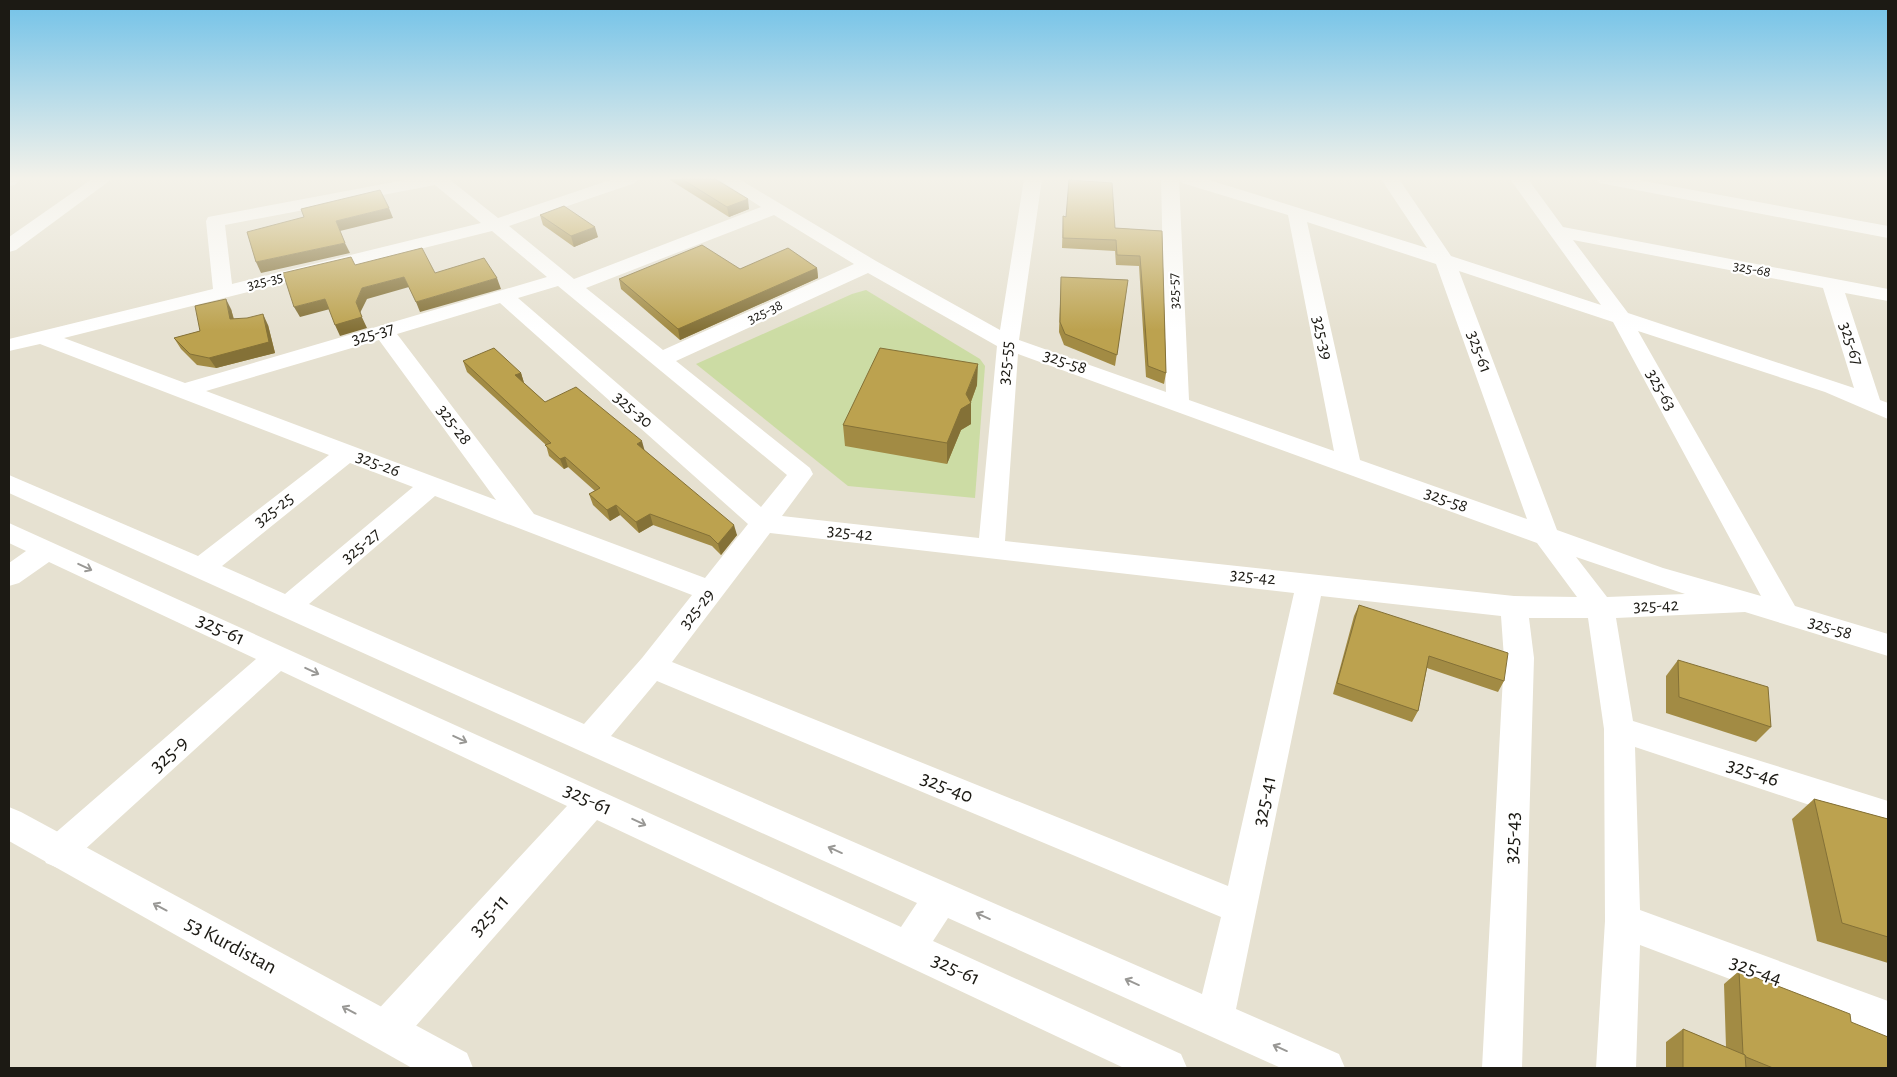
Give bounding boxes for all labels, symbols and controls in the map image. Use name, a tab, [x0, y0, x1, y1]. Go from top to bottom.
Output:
street label: 325-68	[1732, 258, 1772, 280]
street label: 325-35	[246, 269, 284, 293]
street label: 325-57	[1166, 273, 1182, 309]
street label: 325-38	[745, 297, 785, 327]
street label: 325-39	[1309, 314, 1335, 362]
street label: 325-37	[350, 319, 396, 349]
street label: 325-67	[1836, 320, 1866, 368]
street label: 325-61	[1463, 329, 1495, 375]
street label: 325-55	[995, 340, 1017, 386]
street label: 325-58	[1041, 346, 1089, 378]
street label: 325-63	[1642, 366, 1680, 414]
street label: 325-30	[610, 388, 656, 432]
street label: 325-28	[433, 401, 475, 449]
street label: 325-26	[354, 447, 402, 481]
street label: 325-58	[1422, 484, 1470, 516]
street label: 325-25	[251, 489, 297, 531]
street label: 325-42	[826, 522, 874, 544]
street label: 325-27	[338, 525, 384, 567]
one-way arrow	[77, 563, 92, 573]
street label: 325-42	[1229, 566, 1277, 588]
street label: 325-29	[676, 586, 718, 632]
street label: 325-42	[1633, 596, 1679, 616]
street label: 325-61	[194, 609, 248, 649]
street label: 325-58	[1806, 613, 1854, 643]
one-way arrow	[304, 667, 319, 677]
street label: 325-9	[146, 732, 192, 776]
one-way arrow	[452, 735, 467, 745]
street label: 325-46	[1724, 754, 1782, 790]
street label: 325-40	[918, 767, 976, 807]
street label: 325-41	[1248, 774, 1280, 828]
street label: 325-61	[561, 779, 615, 819]
street label: 325-43	[1501, 812, 1523, 864]
one-way arrow	[631, 818, 646, 828]
one-way arrow	[828, 845, 843, 855]
street label: 325-11	[465, 890, 513, 940]
one-way arrow	[153, 902, 168, 911]
one-way arrow	[976, 911, 991, 921]
street label: 53 Kurdistan	[182, 912, 280, 978]
street label: 325-61	[929, 949, 983, 989]
street label: 325-44	[1727, 951, 1785, 989]
one-way arrow	[1125, 977, 1140, 986]
one-way arrow	[342, 1004, 357, 1014]
one-way arrow	[1273, 1043, 1288, 1053]

